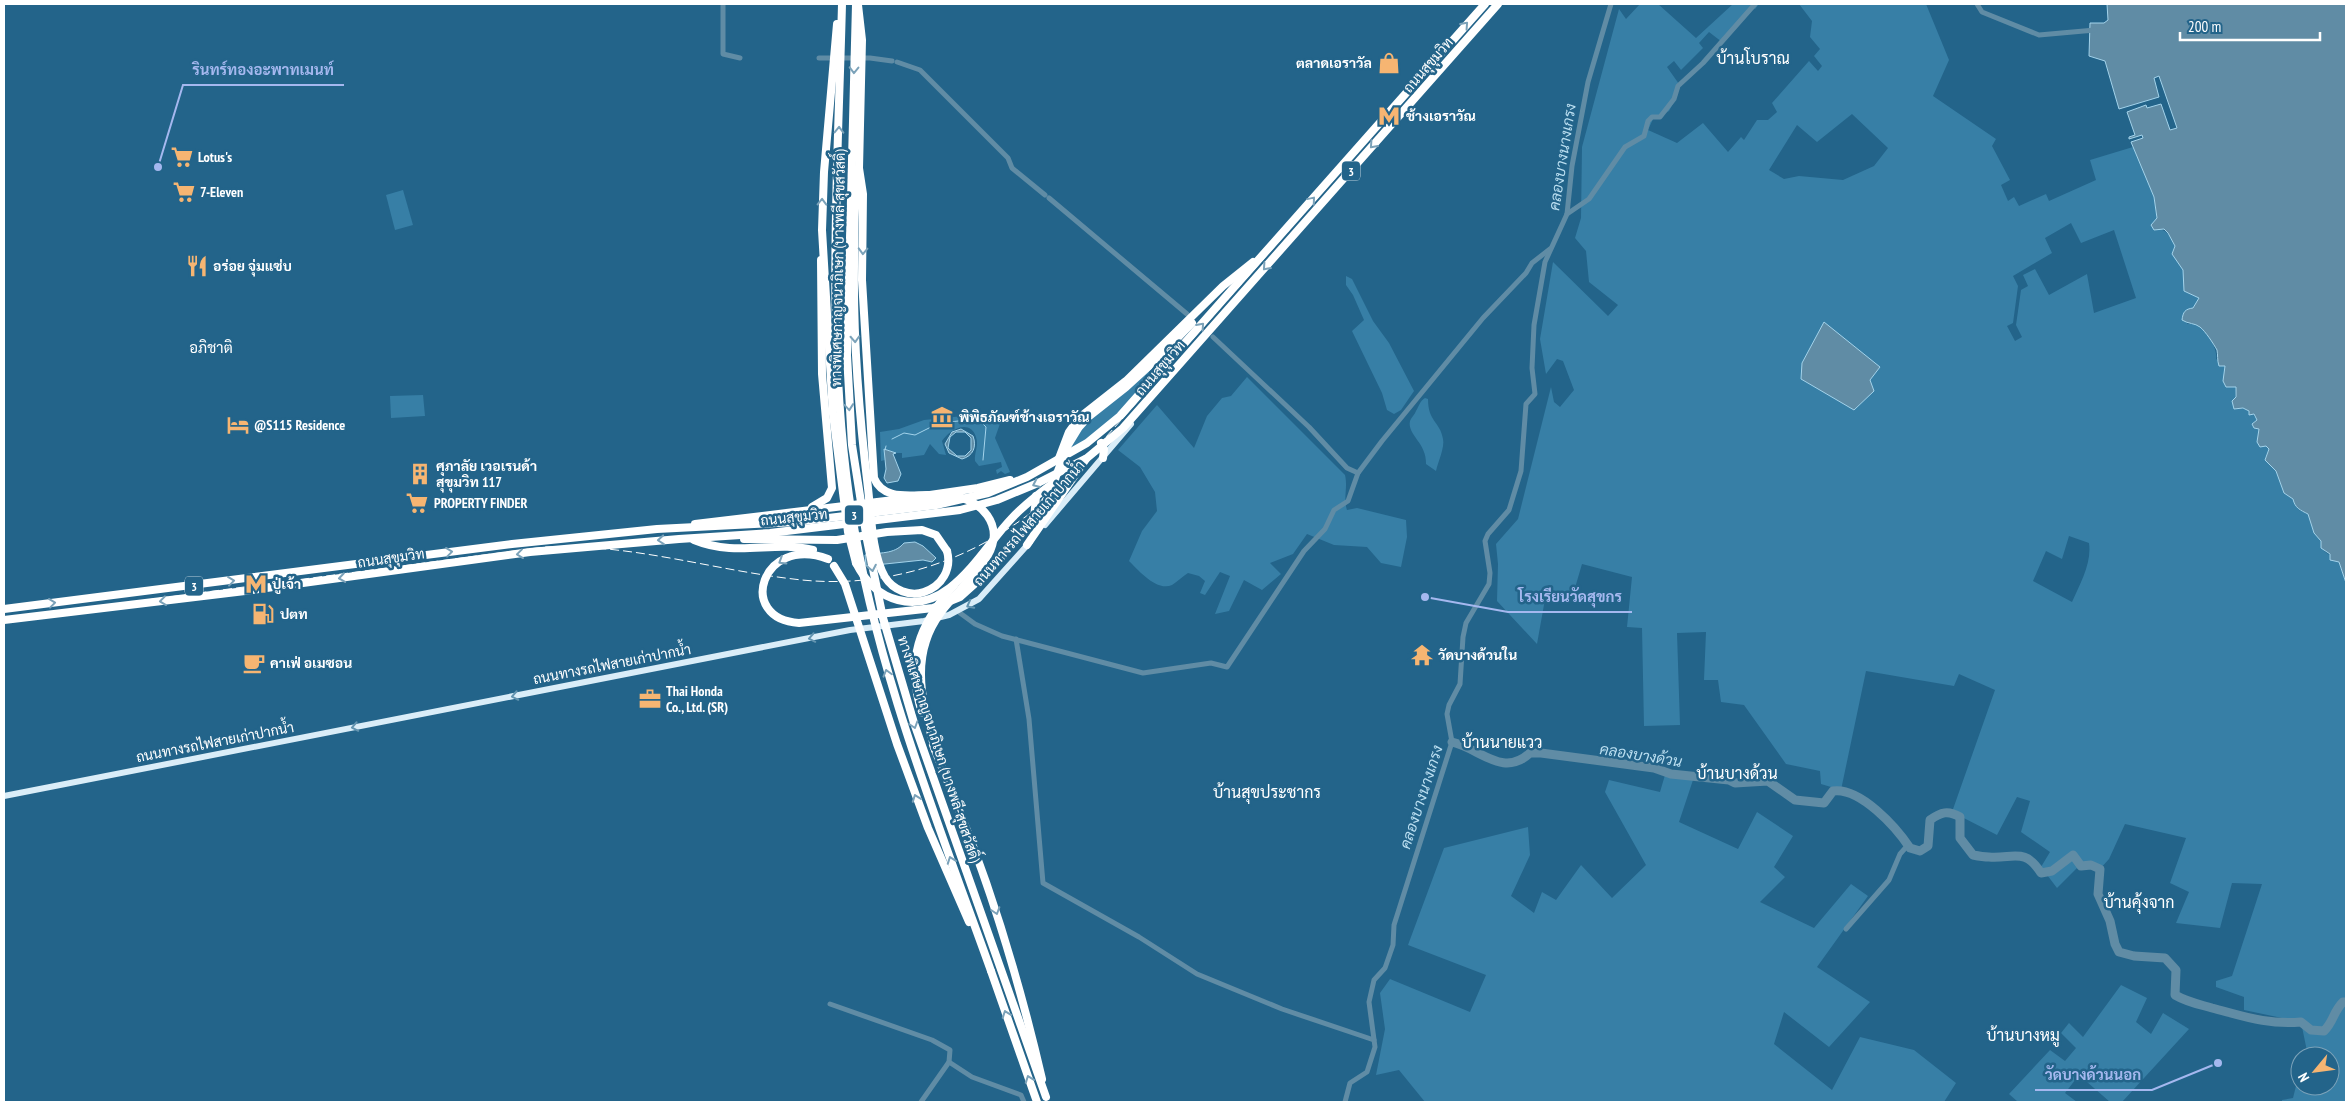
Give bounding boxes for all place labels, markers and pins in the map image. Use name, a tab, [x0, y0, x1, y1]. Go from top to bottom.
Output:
shop icon: ตลาดเอราวัล	[1376, 50, 1402, 76]
place label: ตลาดเอราวัล	[1296, 54, 1372, 72]
callout: รินทร์ทองอะพาทเมนท์	[183, 55, 344, 85]
metro station icon: ช้างเอราวัณ	[1376, 103, 1402, 129]
place label: ช้างเอราวัณ	[1406, 107, 1476, 125]
supermarket icon: Lotus's	[169, 144, 195, 170]
place label: Lotus's	[198, 148, 232, 166]
supermarket icon: 7-Eleven	[171, 179, 197, 205]
place label: 7-Eleven	[200, 183, 243, 201]
restaurant icon: อร่อย จุ่มแซ่บ	[184, 253, 210, 279]
place label: อร่อย จุ่มแซ่บ	[213, 257, 292, 277]
museum icon: พิพิธภัณฑ์ช้างเอราวัณ	[929, 404, 955, 430]
place label: พิพิธภัณฑ์ช้างเอราวัณ	[959, 408, 1090, 426]
hotel icon: @S115 Residence	[225, 412, 251, 438]
place label: @S115 Residence	[254, 416, 345, 434]
place label: ศุภาลัย เวอเรนด้า สุขุมวิท 117	[436, 457, 537, 493]
building icon: ศุภาลัย เวอเรนด้า สุขุมวิท 117	[407, 461, 433, 487]
supermarket icon: PROPERTY FINDER	[404, 490, 430, 516]
place label: PROPERTY FINDER	[434, 494, 528, 512]
metro station icon: ปู่เจ้า	[243, 571, 269, 597]
place label: ปู่เจ้า	[272, 575, 301, 595]
callout: โรงเรียนวัดสุขกร	[1508, 582, 1632, 612]
fuel station icon: ปตท	[250, 601, 276, 627]
place label: ปตท	[280, 605, 308, 623]
temple icon: วัดบางด้วนใน	[1409, 642, 1435, 668]
place label: วัดบางด้วนใน	[1438, 646, 1517, 664]
cafe icon: คาเฟ่ อเมซอน	[241, 650, 267, 676]
place label: คาเฟ่ อเมซอน	[270, 654, 352, 672]
place label: Thai Honda Co., Ltd. (SR)	[666, 682, 728, 716]
office icon: Thai Honda Co., Ltd. (SR)	[637, 686, 663, 712]
callout: วัดบางด้วนนอก	[2035, 1060, 2152, 1090]

